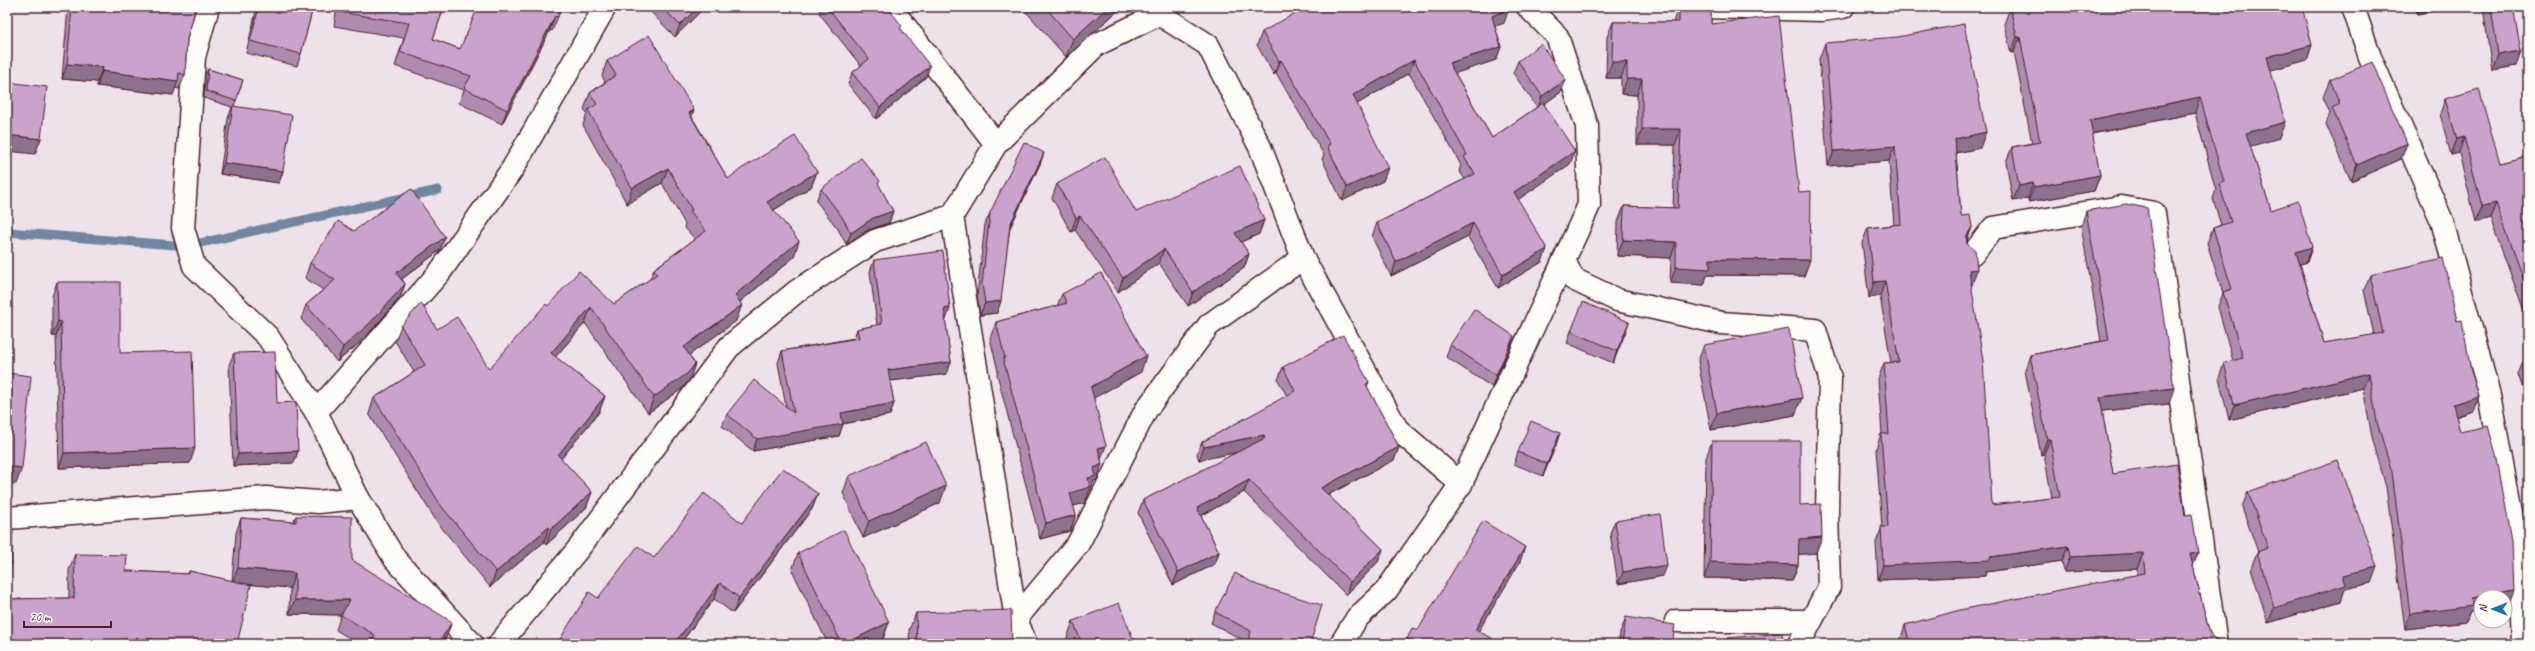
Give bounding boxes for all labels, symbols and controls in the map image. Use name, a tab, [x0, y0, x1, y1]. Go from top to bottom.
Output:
north arrow	[2473, 589, 2513, 629]
scale bar	[24, 603, 111, 629]
text: N	[2476, 603, 2490, 612]
text: 20 m	[30, 609, 52, 625]

